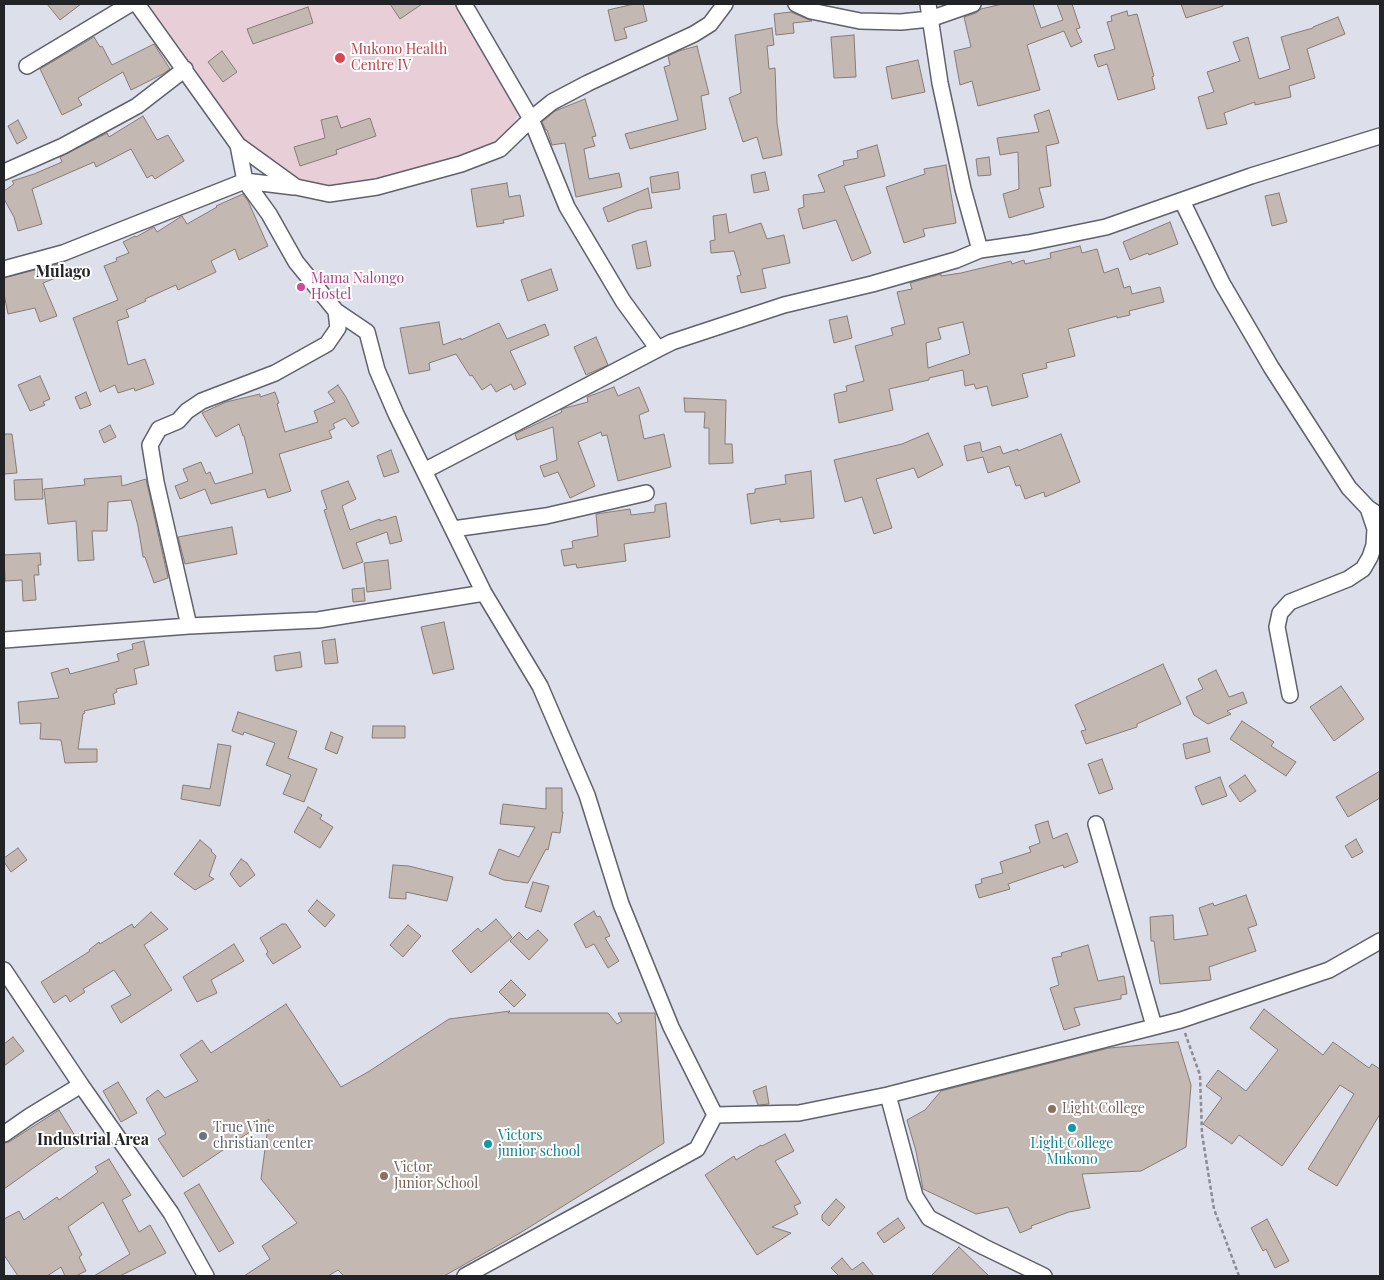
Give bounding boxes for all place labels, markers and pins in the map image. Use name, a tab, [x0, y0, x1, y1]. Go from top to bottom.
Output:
place label: Mukono Health Centre IV	[351, 42, 447, 74]
marker: Mukono Health Centre IV	[333, 51, 347, 65]
place label: Mama Nalongo Hostel	[311, 271, 404, 304]
marker: Mama Nalongo Hostel	[295, 281, 307, 293]
place label: Light College	[1062, 1101, 1145, 1117]
marker: Light College	[1046, 1103, 1058, 1115]
place label: True Vine christian center	[213, 1120, 313, 1152]
marker: Light College Mukono	[1066, 1122, 1078, 1134]
place label: Victors junior school	[498, 1128, 580, 1160]
marker: True Vine christian center	[197, 1130, 209, 1142]
place label: Light College Mukono	[1031, 1136, 1113, 1168]
marker: Victors junior school	[482, 1138, 494, 1150]
place label: Victor Junior School	[394, 1160, 478, 1192]
marker: Victor Junior School	[378, 1170, 390, 1182]

